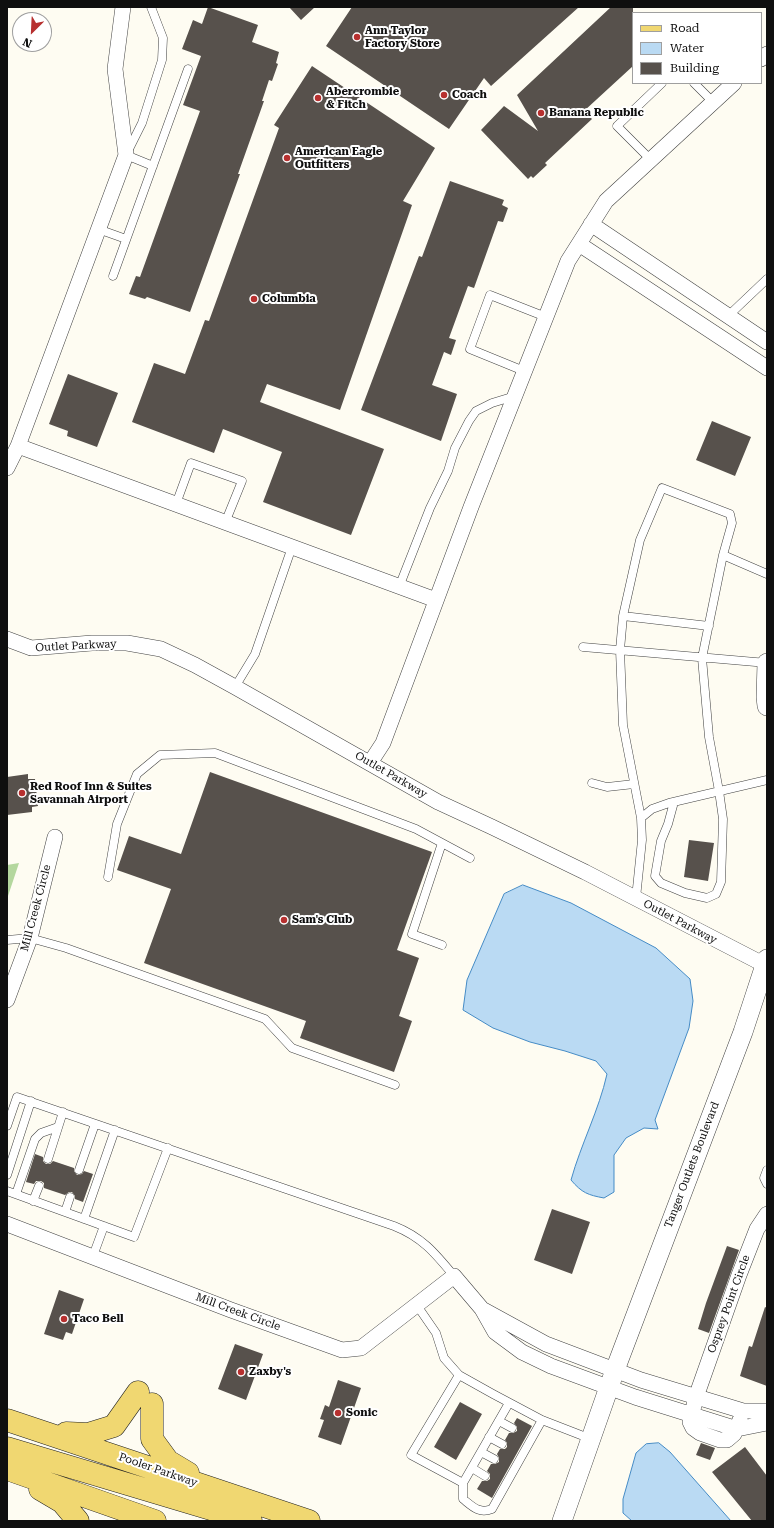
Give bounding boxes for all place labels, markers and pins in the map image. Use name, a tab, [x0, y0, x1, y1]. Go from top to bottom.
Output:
place label: Ann Taylor Factory Store	[365, 24, 440, 50]
marker: Ann Taylor Factory Store	[352, 32, 362, 42]
place label: Abercrombie & Fitch	[326, 85, 399, 111]
place label: Coach	[452, 88, 487, 102]
marker: Coach	[439, 90, 449, 100]
marker: Abercrombie & Fitch	[313, 93, 323, 103]
place label: Banana Republic	[549, 106, 644, 120]
marker: Banana Republic	[536, 108, 546, 118]
place label: American Eagle Outfitters	[295, 145, 382, 171]
marker: American Eagle Outfitters	[282, 153, 292, 163]
place label: Columbia	[262, 292, 316, 306]
marker: Columbia	[249, 294, 259, 304]
place label: Red Roof Inn & Suites Savannah Airport	[30, 780, 152, 806]
marker: Red Roof Inn & Suites Savannah Airport	[17, 788, 27, 798]
place label: Sam's Club	[292, 913, 352, 927]
marker: Sam's Club	[279, 915, 289, 925]
place label: Taco Bell	[72, 1312, 124, 1326]
marker: Taco Bell	[59, 1314, 69, 1324]
place label: Zaxby's	[249, 1365, 291, 1379]
marker: Zaxby's	[236, 1367, 246, 1377]
place label: Sonic	[346, 1406, 378, 1420]
marker: Sonic	[333, 1408, 343, 1418]

